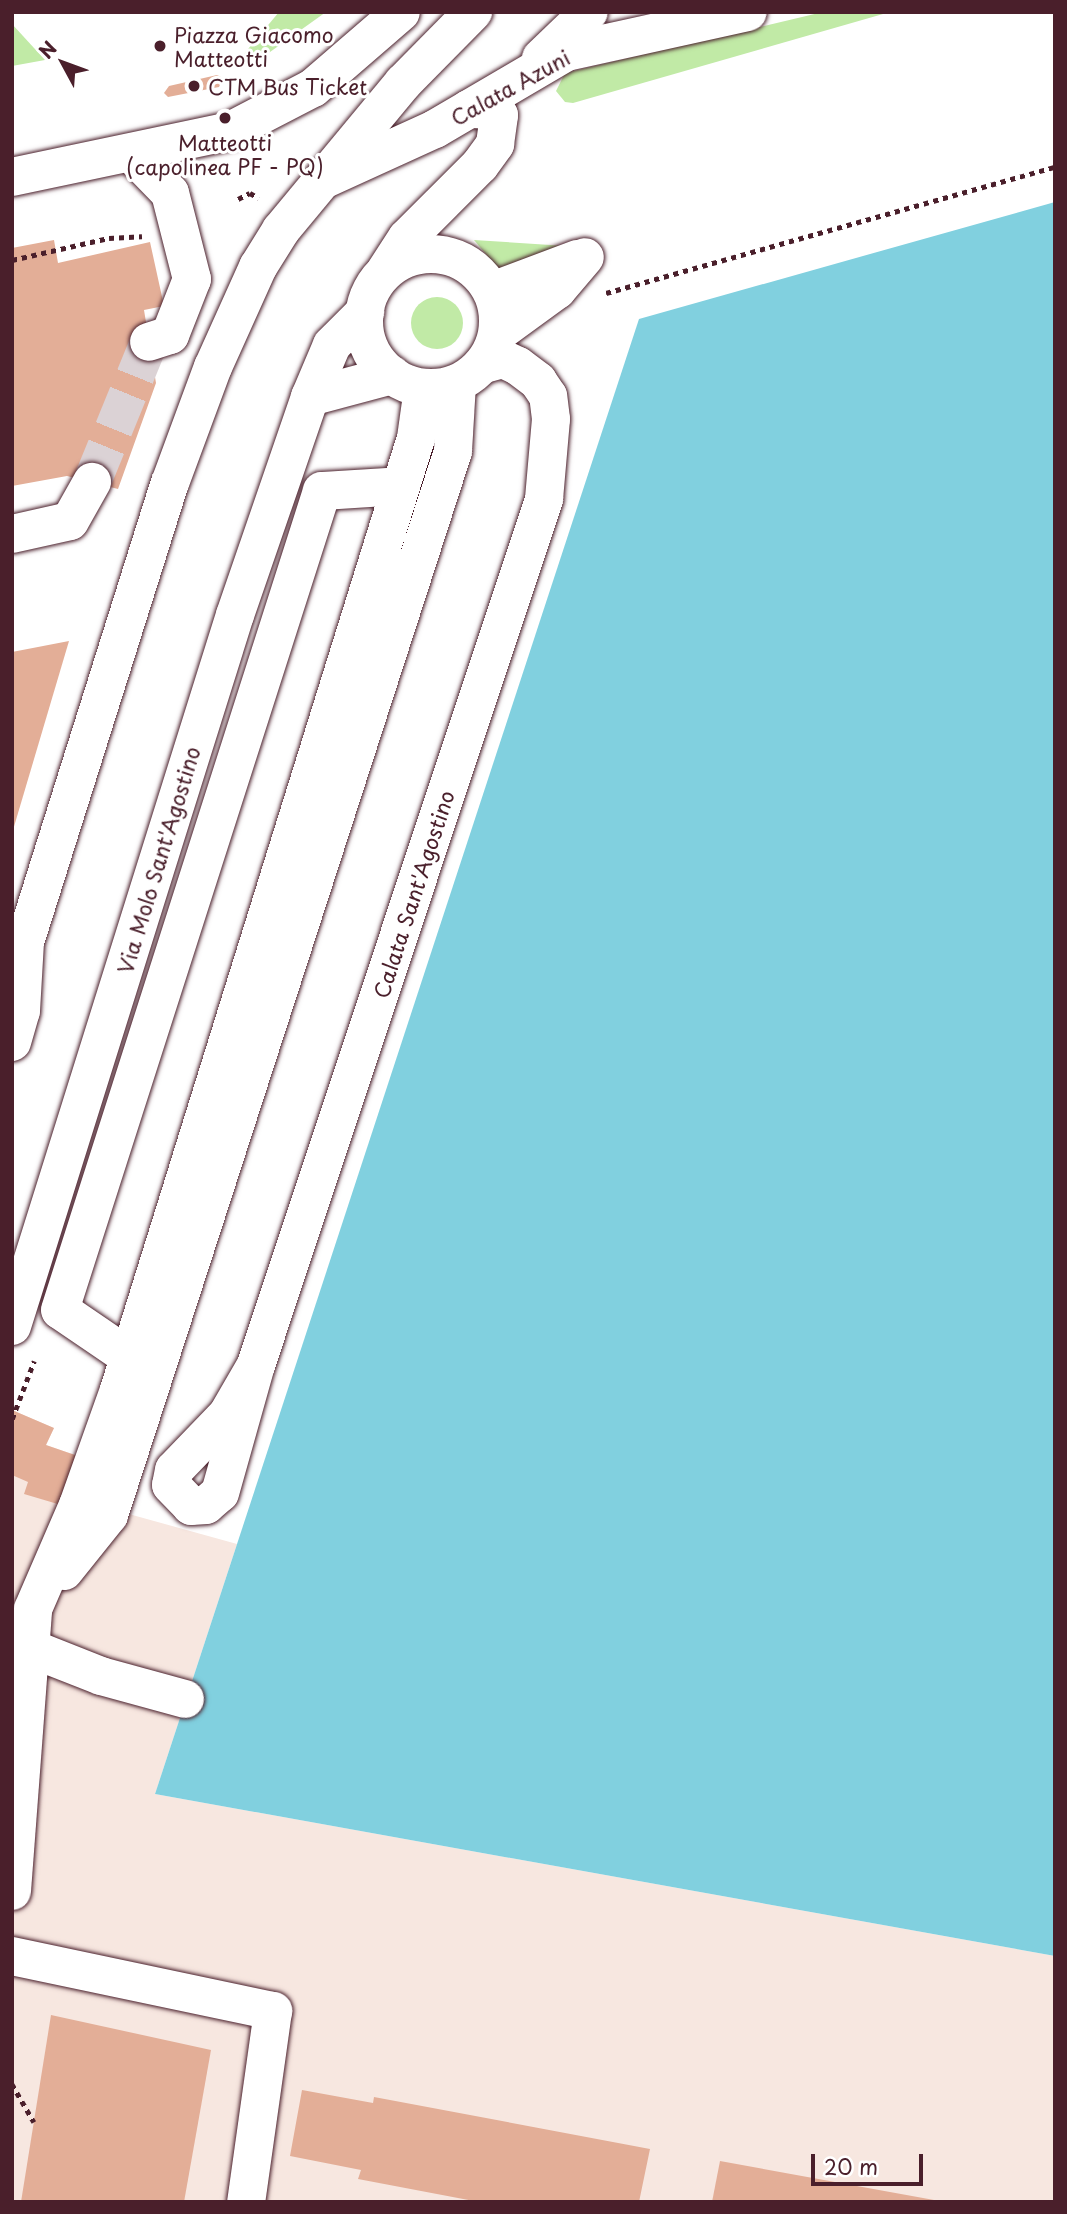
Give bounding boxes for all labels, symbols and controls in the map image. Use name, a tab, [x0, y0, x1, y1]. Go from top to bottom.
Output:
place label: Piazza Giacomo Matteotti	[174, 21, 334, 71]
north arrow	[28, 28, 98, 98]
text: N	[32, 34, 63, 64]
marker: Piazza Giacomo Matteotti	[152, 38, 168, 54]
street label: Calata Azuni	[446, 44, 574, 130]
place label: CTM Bus Ticket	[208, 73, 370, 99]
marker: CTM Bus Ticket	[186, 78, 202, 94]
marker: Matteotti (capolinea PF - PQ)	[217, 110, 233, 126]
place label: Matteotti (capolinea PF - PQ)	[126, 129, 324, 179]
street label: Via Molo Sant'Agostino	[111, 743, 205, 977]
street label: Calata Sant'Agostino	[367, 787, 459, 1001]
scale bar	[815, 2140, 927, 2184]
text: 20 m	[824, 2150, 878, 2182]

